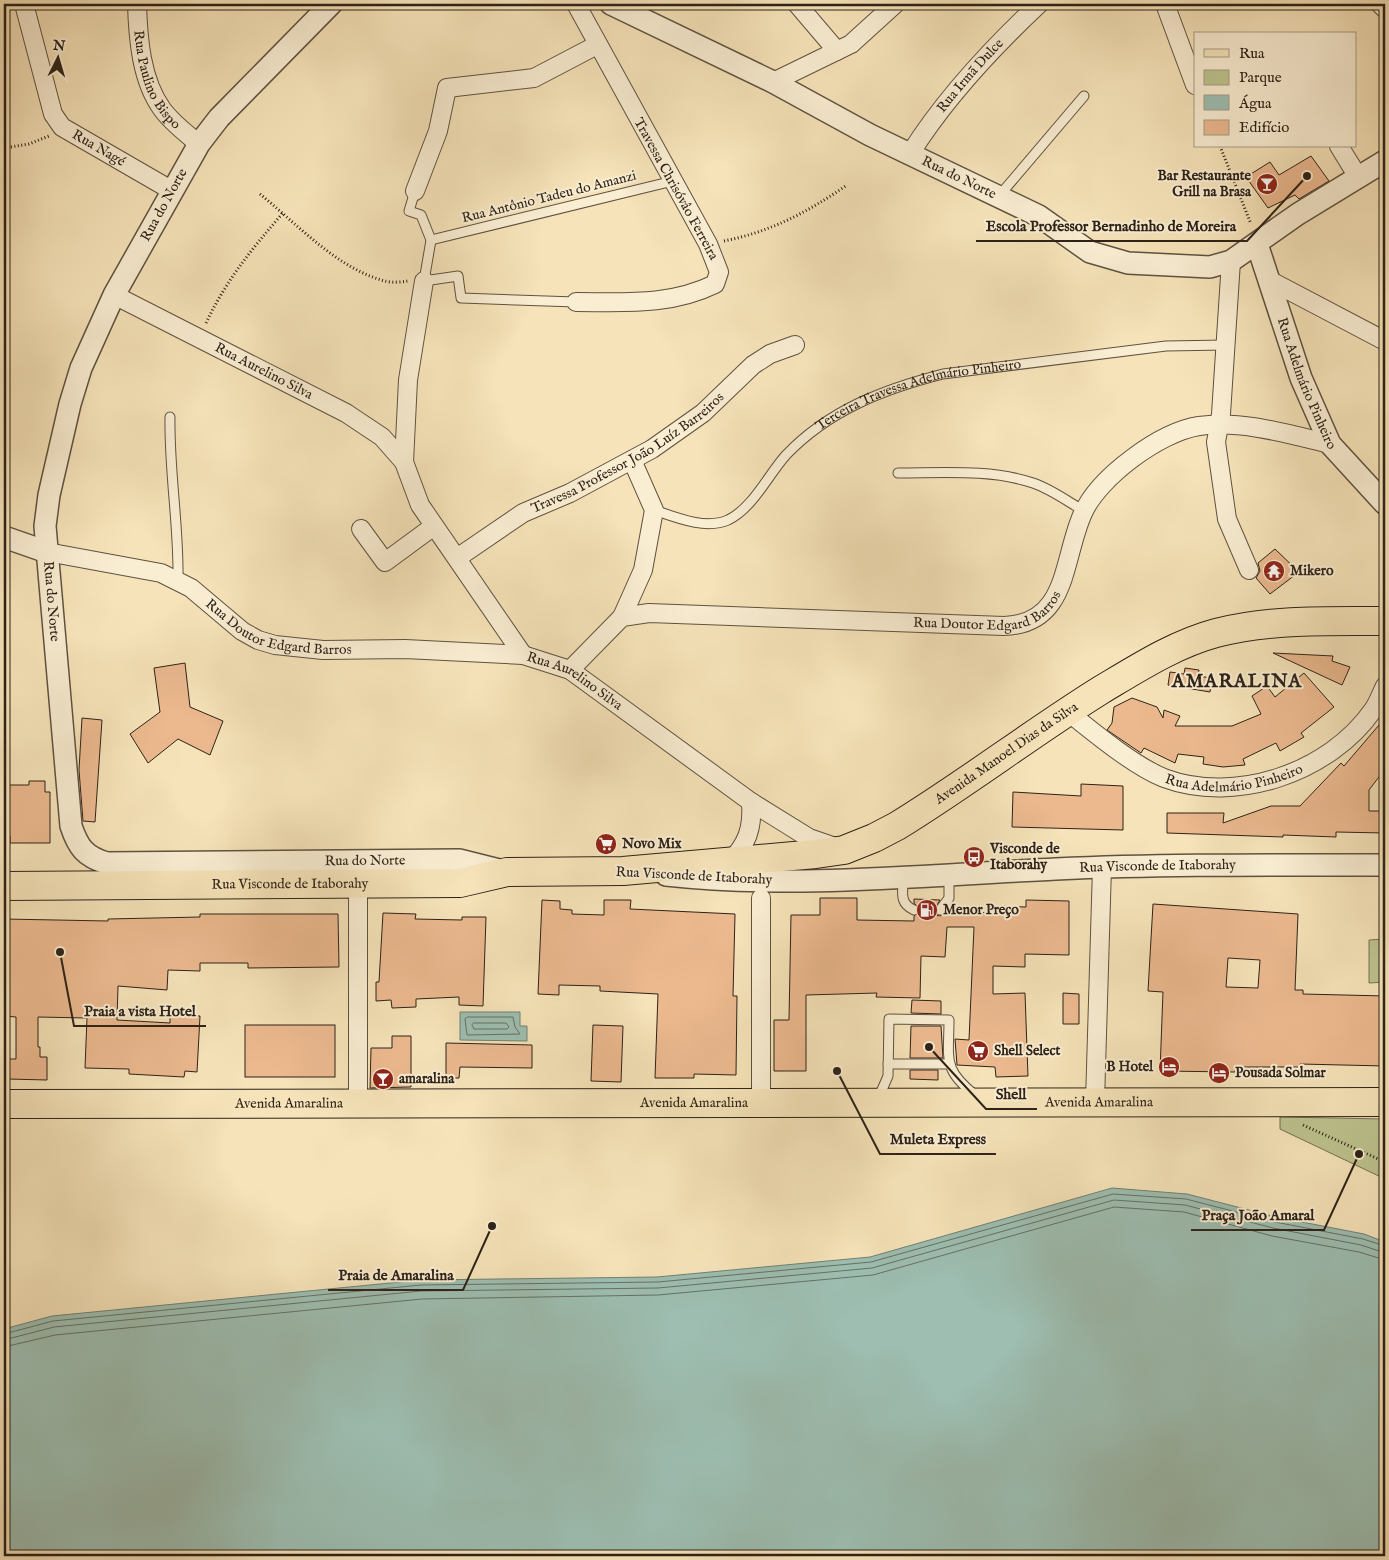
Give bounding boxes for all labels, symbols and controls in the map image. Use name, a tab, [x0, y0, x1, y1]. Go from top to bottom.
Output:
street label: Rua Paulino Bispo	[129, 30, 185, 134]
north arrow	[32, 32, 82, 82]
legend	[1194, 32, 1356, 148]
street label: Rua Irmã Dulce	[933, 34, 1008, 116]
text: N	[51, 36, 66, 56]
text: Rua	[1239, 44, 1265, 63]
text: Parque	[1239, 68, 1282, 87]
text: Água	[1238, 94, 1272, 113]
street label: Travessa Chrisóvâo Ferreira	[629, 115, 723, 264]
text: Edifício	[1239, 118, 1289, 137]
street label: Rua Nagé	[69, 126, 129, 171]
street label: Rua do Norte	[919, 152, 1000, 203]
street label: Rua do Norte	[137, 165, 192, 245]
street label: Rua Antônio Tadeu do Amanzi	[460, 167, 638, 227]
place label: Bar Restaurante Grill na Brasa	[1158, 167, 1252, 201]
bar icon: Bar Restaurante Grill na Brasa	[1255, 172, 1279, 196]
callout: Escola Professor Bernadinho de Moreira	[976, 211, 1247, 241]
text: Escola Professor Bernadinho de Moreira	[986, 217, 1237, 236]
street label: Rua Adelmário Pinheiro	[1273, 315, 1340, 454]
street label: Rua Aurelino Silva	[212, 339, 317, 404]
street label: Terceira Travessa Adelmário Pinheiro	[812, 355, 1023, 435]
street label: Travessa Professor João Luíz Barreiros	[528, 388, 728, 518]
temple icon: Mikero	[1262, 559, 1286, 583]
street label: Rua do Norte	[39, 560, 64, 643]
place label: Mikero	[1290, 562, 1334, 580]
street label: Rua Doutor Edgard Barros	[913, 588, 1065, 635]
street label: Rua Doutor Edgard Barros	[202, 595, 352, 659]
street label: Rua Aurelino Silva	[524, 648, 627, 715]
district label: AMARALINA	[1171, 670, 1302, 694]
street label: Avenida Manoel Dias da Silva	[931, 698, 1082, 809]
street label: Rua Adelmário Pinheiro	[1163, 760, 1306, 797]
supermarket icon: Novo Mix	[594, 832, 618, 856]
place label: Novo Mix	[621, 835, 682, 853]
place label: Visconde de Itaborahy	[989, 840, 1060, 874]
bus stop icon: Visconde de Itaborahy	[962, 845, 986, 869]
street label: Rua do Norte	[325, 851, 406, 870]
street label: Rua Visconde de Itaborahy	[1079, 856, 1236, 877]
street label: Rua Visconde de Itaborahy	[615, 863, 773, 889]
street label: Rua Visconde de Itaborahy	[211, 875, 369, 894]
fuel station icon: Menor Preço	[915, 898, 939, 922]
place label: Menor Preço	[943, 901, 1019, 919]
callout: Praia a vista Hotel	[74, 996, 206, 1026]
text: Praia a vista Hotel	[84, 1002, 197, 1021]
supermarket icon: Shell Select	[966, 1039, 990, 1063]
place label: Shell Select	[994, 1042, 1061, 1060]
hotel icon: B Hotel	[1157, 1055, 1181, 1079]
place label: B Hotel	[1106, 1058, 1154, 1076]
hotel icon: Pousada Solmar	[1207, 1061, 1231, 1085]
place label: Pousada Solmar	[1235, 1064, 1326, 1082]
bar icon: amaralina	[371, 1067, 395, 1091]
place label: amaralina	[399, 1070, 455, 1088]
callout: Shell	[986, 1079, 1037, 1109]
text: Shell	[996, 1085, 1027, 1104]
street label: Avenida Amaralina	[1044, 1093, 1154, 1111]
street label: Avenida Amaralina	[639, 1094, 749, 1112]
street label: Avenida Amaralina	[234, 1095, 344, 1113]
callout: Muleta Express	[880, 1124, 996, 1154]
text: Muleta Express	[890, 1130, 987, 1149]
callout: Praça João Amaral	[1191, 1200, 1324, 1230]
text: Praça João Amaral	[1202, 1206, 1315, 1225]
callout: Praia de Amaralina	[328, 1260, 463, 1290]
text: Praia de Amaralina	[338, 1266, 454, 1285]

